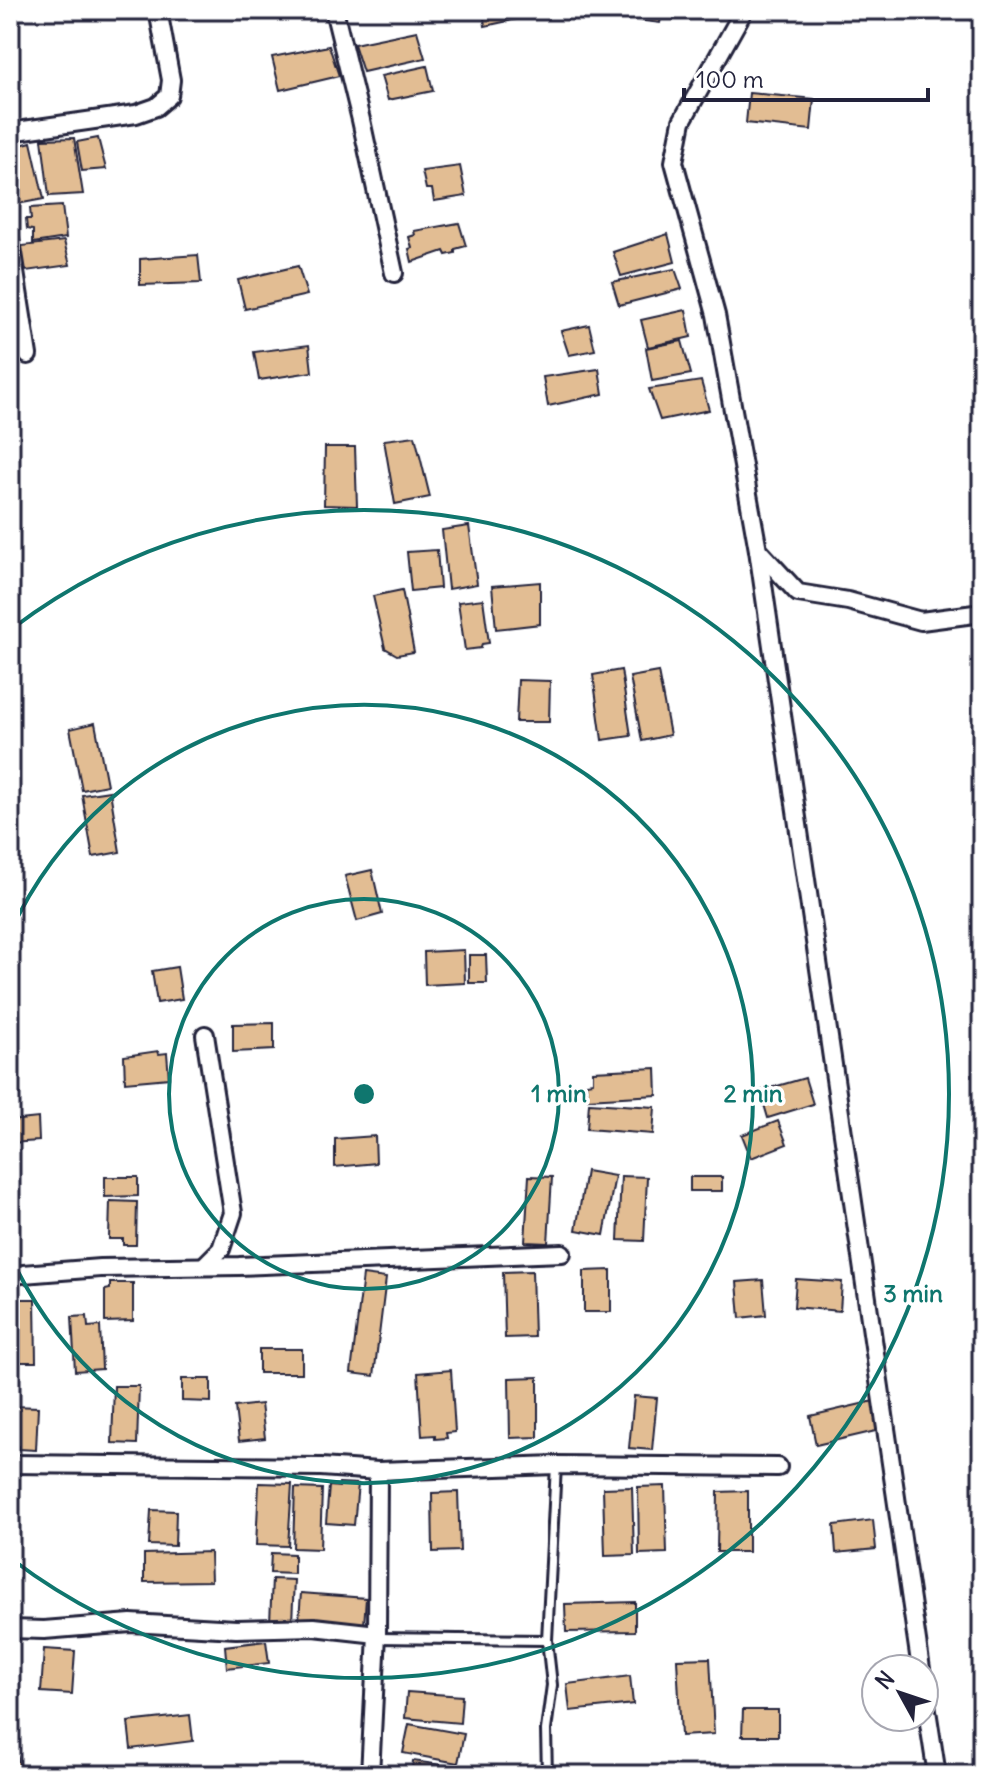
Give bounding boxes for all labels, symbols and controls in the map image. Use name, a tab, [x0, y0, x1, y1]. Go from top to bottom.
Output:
scale bar	[684, 52, 928, 102]
text: 100 m	[696, 64, 764, 94]
text: 1 min	[531, 1078, 587, 1108]
text: 2 min	[723, 1078, 783, 1108]
centre of rings	[350, 1080, 378, 1108]
text: 3 min	[883, 1278, 943, 1308]
north arrow	[860, 1653, 940, 1733]
text: N	[869, 1665, 900, 1695]

